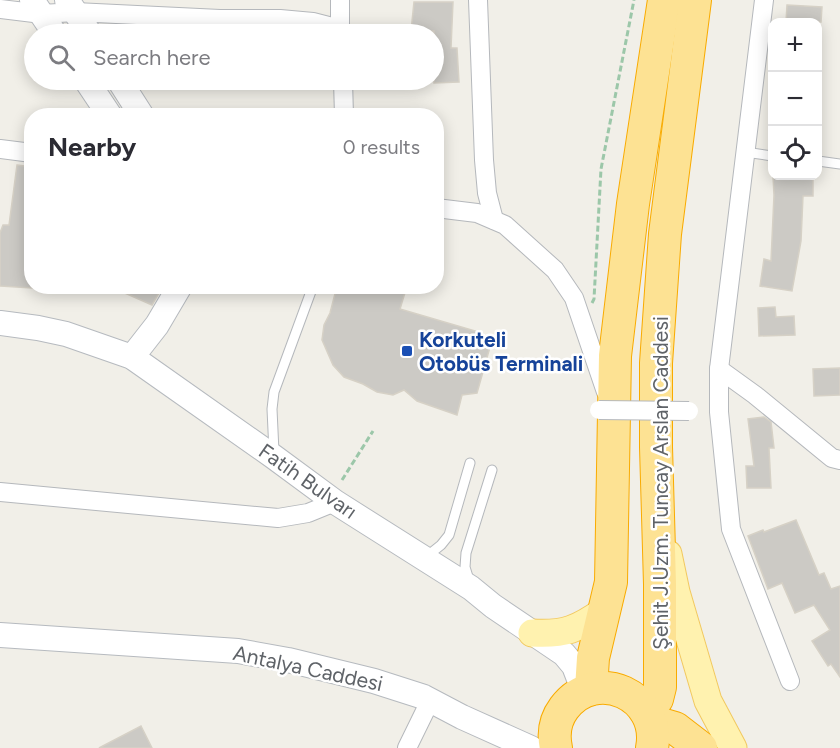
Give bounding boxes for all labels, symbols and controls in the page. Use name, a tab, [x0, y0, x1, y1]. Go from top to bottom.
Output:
map controls	[768, 18, 822, 180]
button: +	[768, 18, 822, 72]
search box	[24, 24, 444, 90]
icon: search	[45, 41, 78, 74]
text: Search here	[93, 44, 211, 71]
button: −	[768, 72, 822, 126]
button: locate	[768, 126, 822, 180]
text: Nearby	[48, 131, 136, 163]
text: 0 results	[343, 135, 420, 159]
street label: Şehit J.Uzm. Tuncay Arslan Caddesi	[648, 316, 673, 650]
place label: Korkuteli Otobüs Terminali	[419, 327, 583, 376]
marker: Korkuteli Otobüs Terminali	[400, 344, 414, 358]
street label: Fatih Bulvarı	[254, 438, 362, 524]
street label: Antalya Caddesi	[231, 640, 385, 696]

